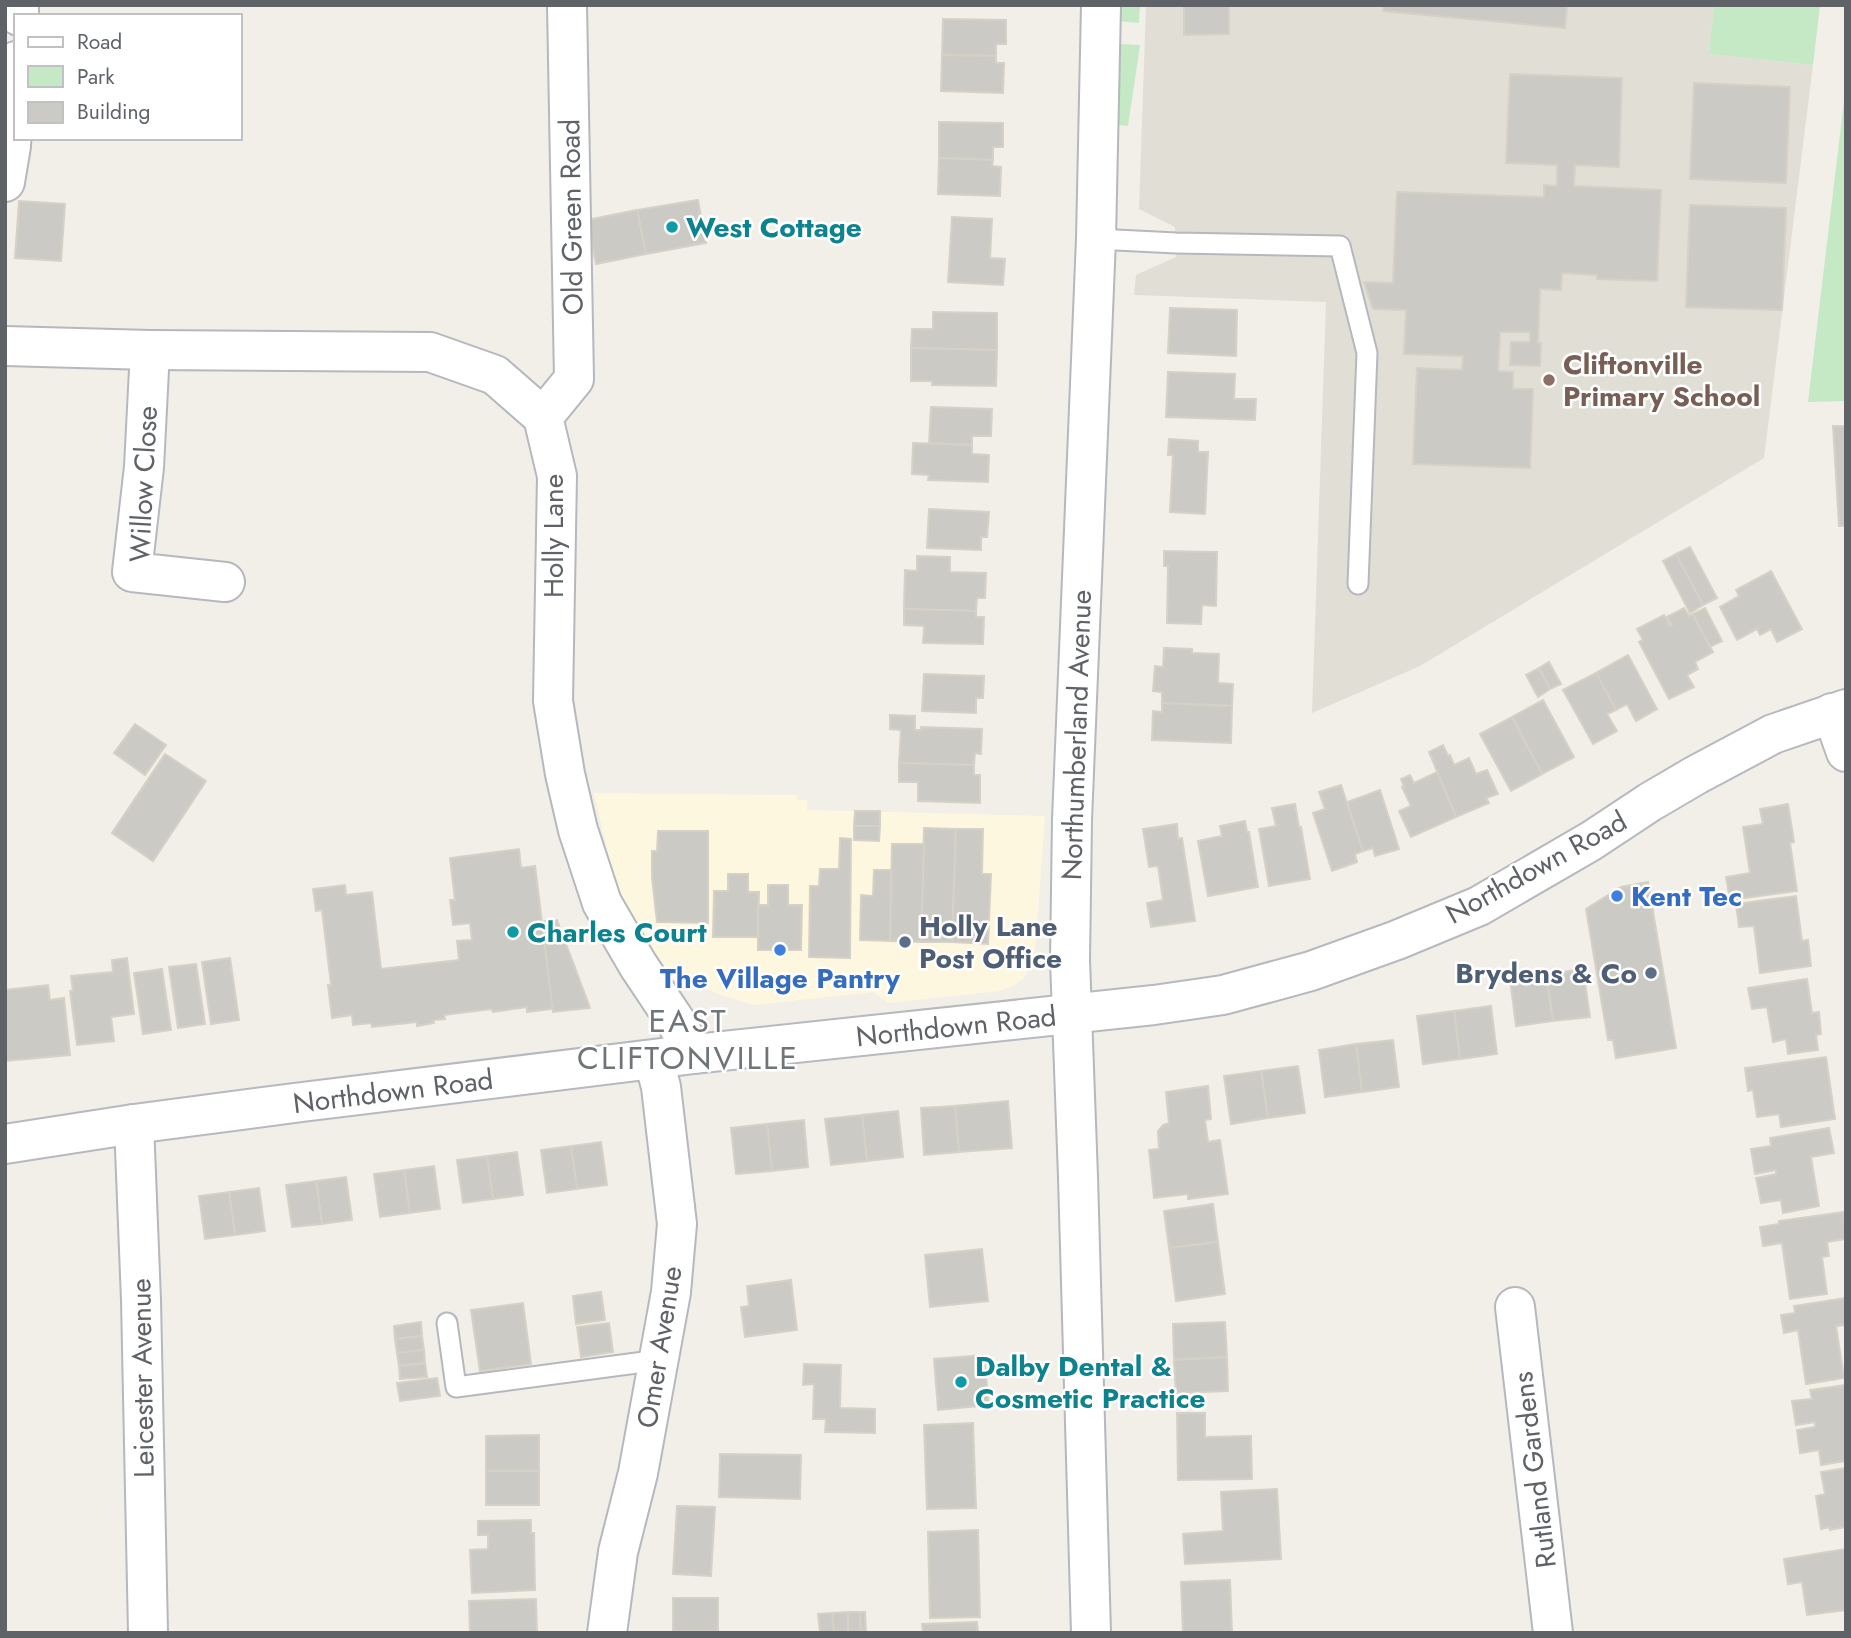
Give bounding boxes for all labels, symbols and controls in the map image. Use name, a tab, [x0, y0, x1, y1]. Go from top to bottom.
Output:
legend	[14, 14, 242, 140]
text: Road	[77, 27, 122, 57]
text: Park	[77, 62, 115, 92]
text: Building	[77, 97, 150, 127]
street label: Old Green Road	[549, 119, 594, 315]
place label: West Cottage	[686, 207, 862, 248]
marker: West Cottage	[664, 219, 680, 235]
place label: Cliftonville Primary School	[1563, 344, 1760, 417]
marker: Cliftonville Primary School	[1541, 372, 1557, 388]
street label: Willow Close	[119, 405, 168, 563]
street label: Holly Lane	[533, 474, 574, 598]
street label: Northumberland Avenue	[1051, 589, 1102, 881]
street label: Northdown Road	[1438, 801, 1634, 934]
place label: Kent Tec	[1631, 876, 1742, 917]
marker: Kent Tec	[1609, 888, 1625, 904]
place label: Holly Lane Post Office	[919, 906, 1062, 979]
place label: Charles Court	[527, 912, 707, 953]
marker: Charles Court	[505, 924, 521, 940]
marker: Holly Lane Post Office	[897, 934, 913, 950]
marker: The Village Pantry	[772, 942, 788, 958]
place label: Brydens & Co	[1455, 953, 1637, 994]
place label: The Village Pantry	[660, 958, 900, 999]
marker: Brydens & Co	[1643, 965, 1659, 981]
street label: Northdown Road	[854, 996, 1058, 1057]
district label: EAST CLIFTONVILLE	[577, 998, 799, 1081]
street label: Northdown Road	[291, 1059, 496, 1124]
street label: Omer Avenue	[626, 1263, 693, 1431]
street label: Leicester Avenue	[120, 1278, 165, 1478]
place label: Dalby Dental & Cosmetic Practice	[975, 1346, 1206, 1419]
street label: Rutland Gardens	[1502, 1370, 1567, 1570]
marker: Dalby Dental & Cosmetic Practice	[953, 1374, 969, 1390]

